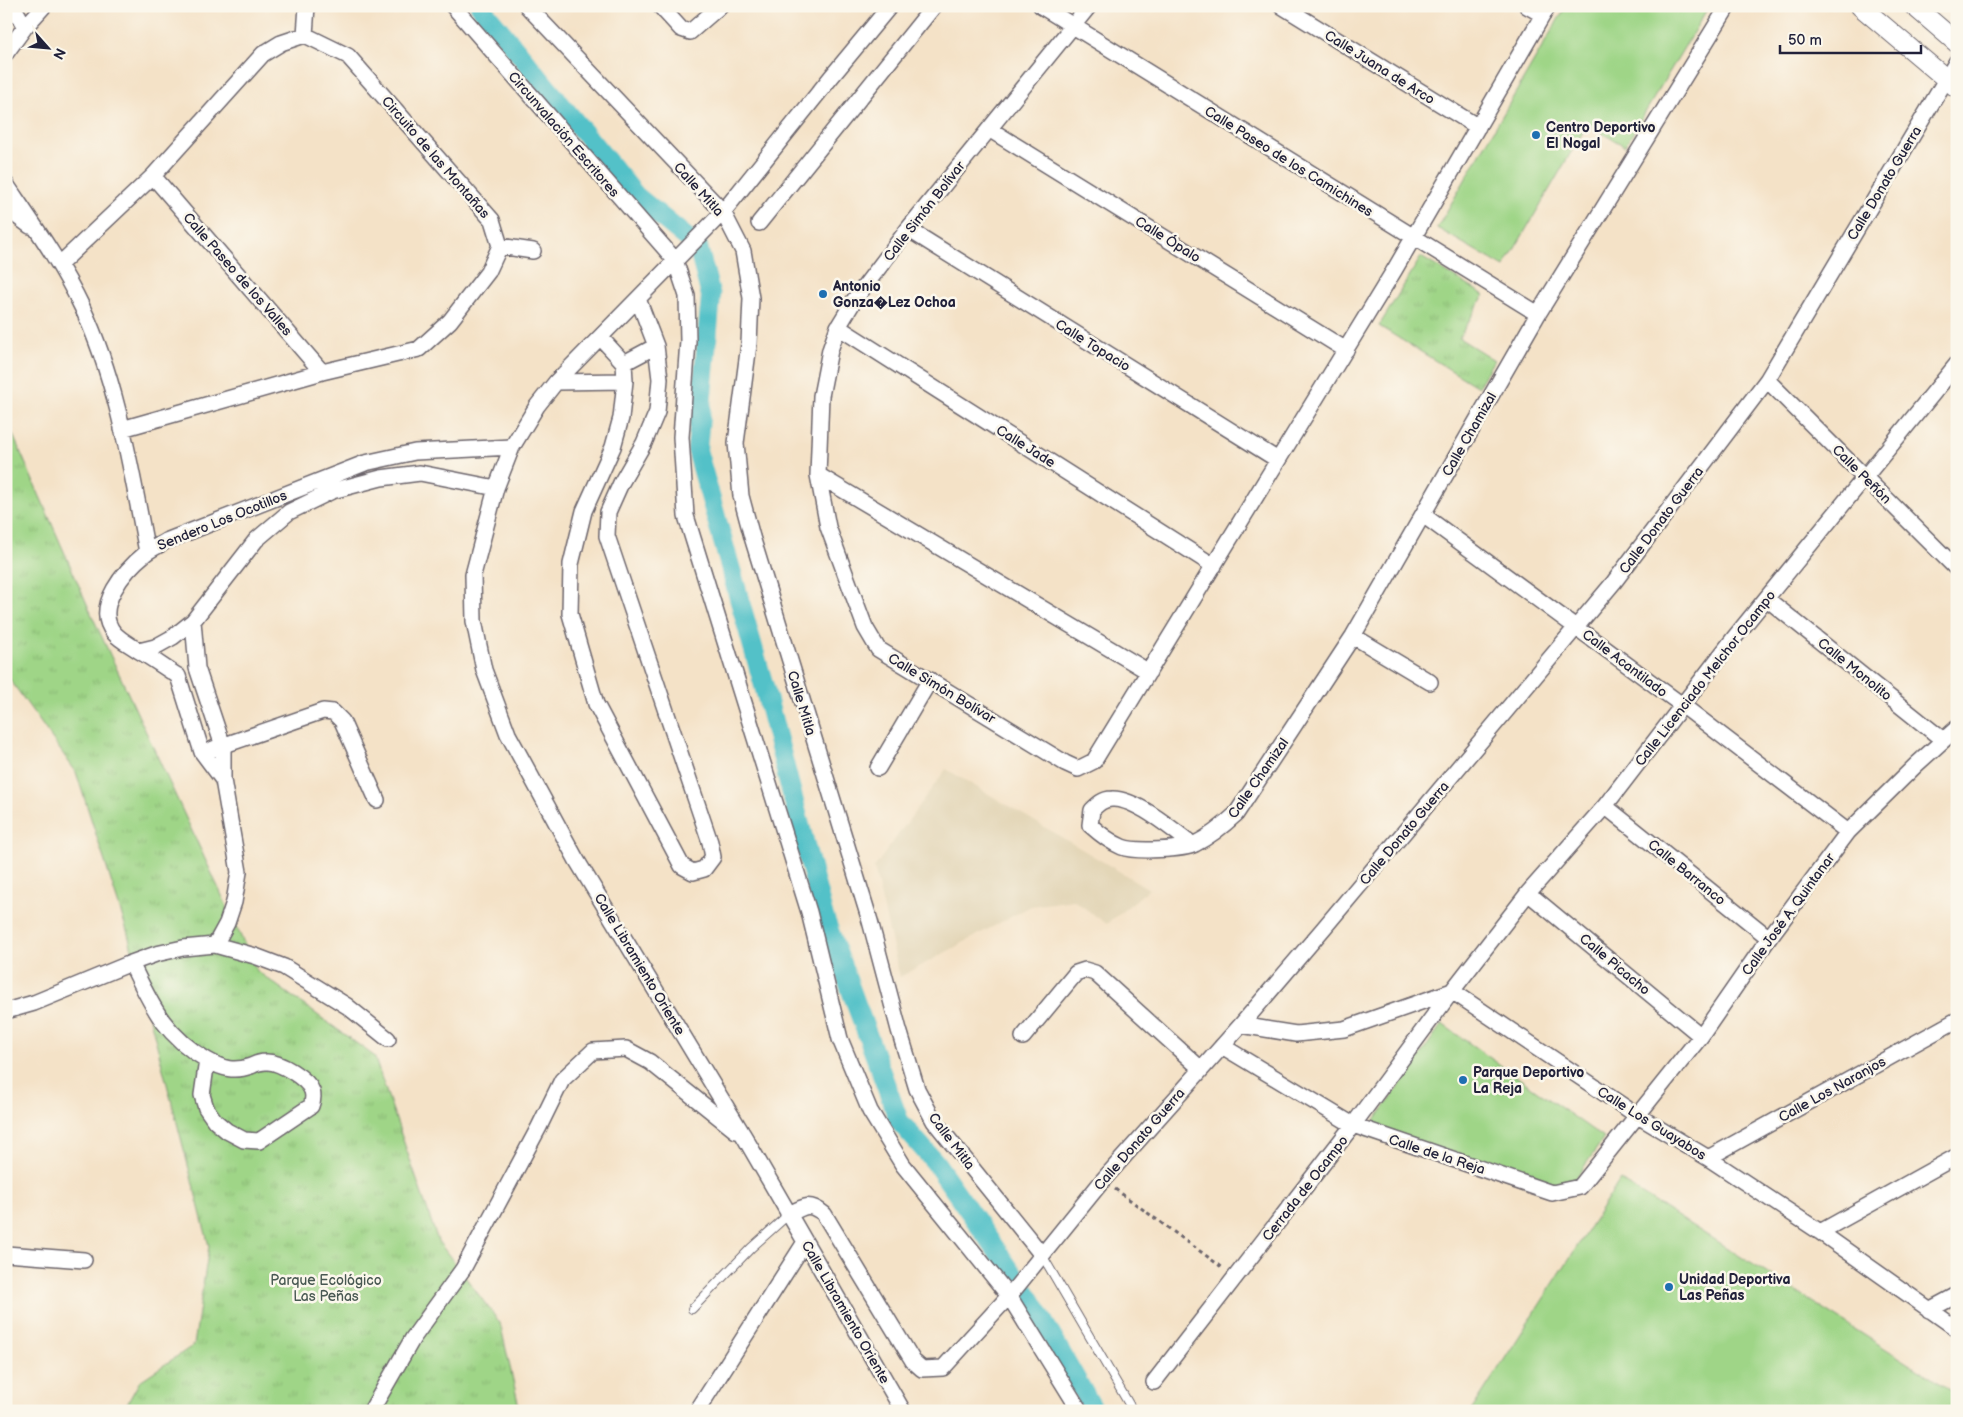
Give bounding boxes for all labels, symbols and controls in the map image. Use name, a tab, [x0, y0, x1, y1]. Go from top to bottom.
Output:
north arrow	[22, 22, 72, 72]
scale bar	[1780, 22, 1922, 54]
street label: Calle Juana de Arco	[1321, 27, 1438, 108]
text: 50 m	[1788, 31, 1822, 50]
text: N	[49, 45, 69, 62]
street label: Circunvalación Escritores	[504, 68, 623, 201]
street label: Circuito de las Montañas	[378, 93, 493, 222]
street label: Calle Paseo de los Camichines	[1201, 102, 1376, 220]
place label: Centro Deportivo El Nogal	[1546, 119, 1656, 152]
street label: Calle Donato Guerra	[1844, 123, 1925, 243]
marker: Centro Deportivo El Nogal	[1530, 129, 1542, 141]
street label: Calle Simón Bolívar	[880, 157, 969, 265]
street label: Calle Mitla	[670, 159, 727, 220]
street label: Calle Paseo de los Valles	[180, 209, 296, 339]
street label: Calle Ópalo	[1132, 212, 1204, 266]
place label: Antonio Gonza�Lez Ochoa	[832, 278, 956, 311]
marker: Antonio Gonza�Lez Ochoa	[817, 288, 829, 300]
street label: Calle Topacio	[1052, 316, 1133, 375]
street label: Calle Chamizal	[1439, 389, 1500, 479]
street label: Calle Jade	[993, 422, 1058, 471]
street label: Calle Peñón	[1829, 441, 1895, 507]
street label: Calle Donato Guerra	[1616, 463, 1707, 577]
street label: Sendero Los Ocotillos	[155, 487, 289, 554]
street label: Calle Licenciado Melchor Ocampo	[1631, 587, 1779, 770]
street label: Calle Acantilado	[1579, 626, 1671, 701]
street label: Calle Monolito	[1814, 634, 1895, 704]
street label: Calle Simón Bolívar	[885, 650, 999, 728]
street label: Calle Mitla	[784, 669, 819, 738]
street label: Calle Chamizal	[1224, 735, 1292, 822]
street label: Calle Donato Guerra	[1356, 778, 1453, 889]
street label: Calle Barranco	[1645, 836, 1729, 909]
street label: Calle José A. Quintanar	[1738, 849, 1839, 979]
street label: Calle Libramiento Oriente	[591, 890, 689, 1038]
street label: Calle Picacho	[1576, 930, 1653, 999]
street label: Calle Los Naranjos	[1776, 1053, 1889, 1126]
place label: Parque Deportivo La Reja	[1473, 1064, 1584, 1097]
marker: Parque Deportivo La Reja	[1457, 1074, 1469, 1086]
street label: Calle Los Guayabos	[1594, 1083, 1709, 1164]
street label: Calle Donato Guerra	[1090, 1085, 1188, 1194]
street label: Calle Mitla	[925, 1110, 979, 1173]
street label: Calle de la Reja	[1386, 1131, 1487, 1178]
street label: Cerrada de Ocampo	[1259, 1132, 1352, 1245]
street label: Calle Libramiento Oriente	[798, 1238, 893, 1387]
place label: Unidad Deportiva Las Peñas	[1679, 1271, 1791, 1304]
park label: Parque Ecológico Las Peñas	[270, 1272, 382, 1305]
marker: Unidad Deportiva Las Peñas	[1663, 1281, 1675, 1293]

